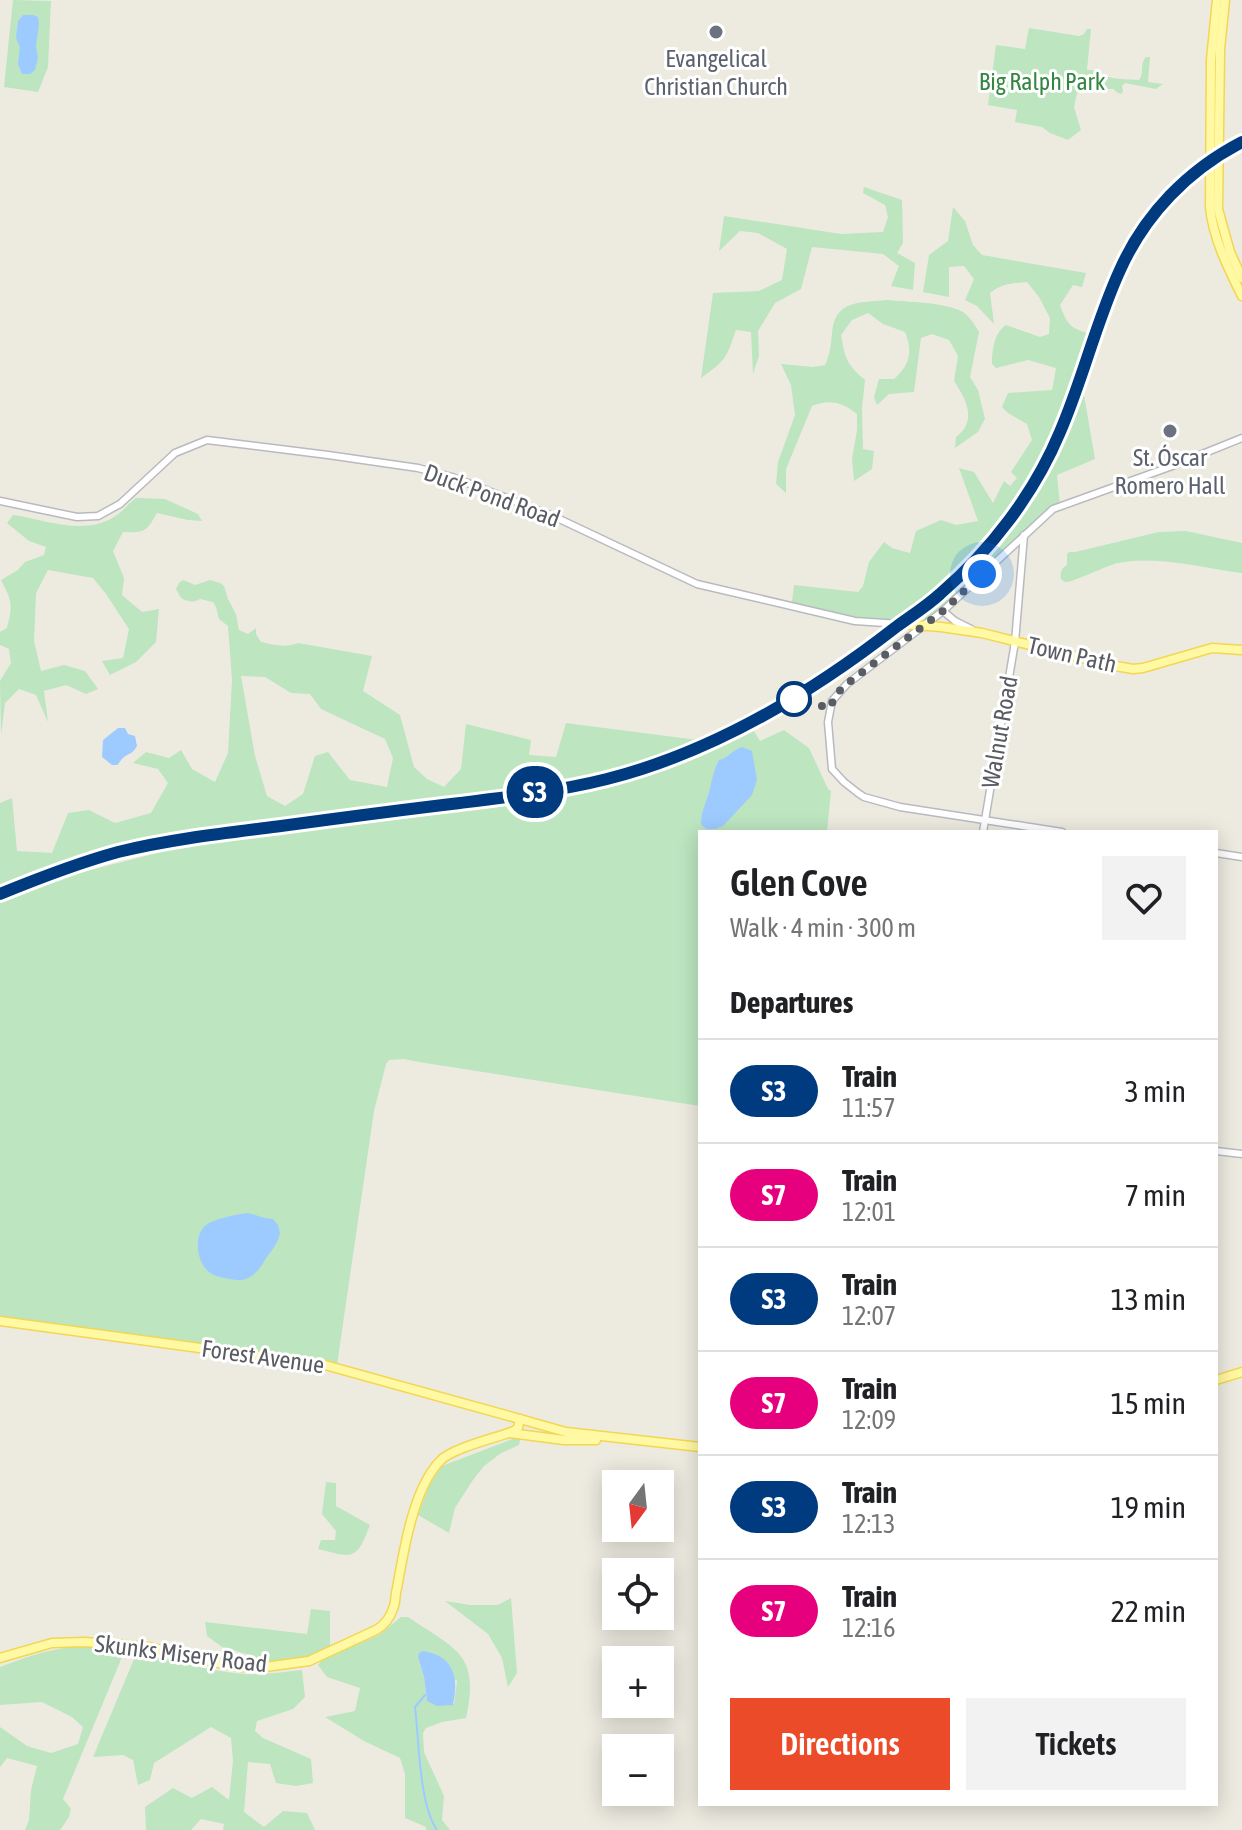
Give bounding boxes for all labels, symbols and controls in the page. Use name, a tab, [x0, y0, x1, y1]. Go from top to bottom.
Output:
marker: Evangelical Christian Church	[707, 23, 725, 41]
place label: Evangelical Christian Church	[644, 45, 788, 100]
park label: Big Ralph Park	[979, 68, 1106, 95]
marker: St. Óscar Romero Hall	[1161, 422, 1179, 440]
place label: St. Óscar Romero Hall	[1115, 444, 1226, 499]
street label: Duck Pond Road	[421, 458, 564, 533]
your location	[962, 554, 1002, 594]
street label: Town Path	[1025, 631, 1119, 678]
street label: Walnut Road	[976, 674, 1023, 790]
unlabelled marker	[777, 682, 811, 716]
line badge: S3	[499, 766, 571, 818]
text: S3	[523, 776, 547, 808]
button: heart	[1102, 856, 1186, 940]
text: Glen Cove	[730, 861, 868, 904]
text: Walk · 4 min · 300 m	[730, 913, 916, 943]
text: Departures	[730, 985, 853, 1019]
text: Train	[842, 1059, 897, 1093]
text: 3 min	[1125, 1074, 1186, 1108]
text: S3	[762, 1075, 786, 1107]
text: 11:57	[842, 1093, 896, 1123]
text: Train	[842, 1163, 897, 1197]
text: 7 min	[1125, 1178, 1186, 1212]
text: S7	[762, 1179, 786, 1211]
text: 12:01	[842, 1197, 896, 1227]
text: Train	[842, 1267, 897, 1301]
text: 13 min	[1111, 1282, 1186, 1316]
text: S3	[762, 1283, 786, 1315]
text: 12:07	[842, 1301, 896, 1331]
street label: Forest Avenue	[200, 1335, 326, 1378]
text: Train	[842, 1371, 897, 1405]
text: 15 min	[1111, 1386, 1186, 1420]
text: S7	[762, 1387, 786, 1419]
text: 12:09	[842, 1405, 896, 1435]
north arrow	[602, 1470, 674, 1542]
map controls	[602, 1470, 674, 1806]
text: Train	[842, 1475, 897, 1509]
text: 19 min	[1111, 1490, 1186, 1524]
text: S3	[762, 1491, 786, 1523]
text: 12:13	[842, 1509, 896, 1539]
button: locate	[602, 1558, 674, 1630]
text: Train	[842, 1579, 897, 1613]
text: 22 min	[1111, 1594, 1186, 1628]
text: S7	[762, 1595, 786, 1627]
text: 12:16	[842, 1613, 896, 1643]
street label: Skunks Misery Road	[93, 1630, 269, 1677]
button: +	[602, 1646, 674, 1718]
button: Directions	[730, 1698, 950, 1790]
button: Tickets	[966, 1698, 1186, 1790]
button: −	[602, 1734, 674, 1806]

